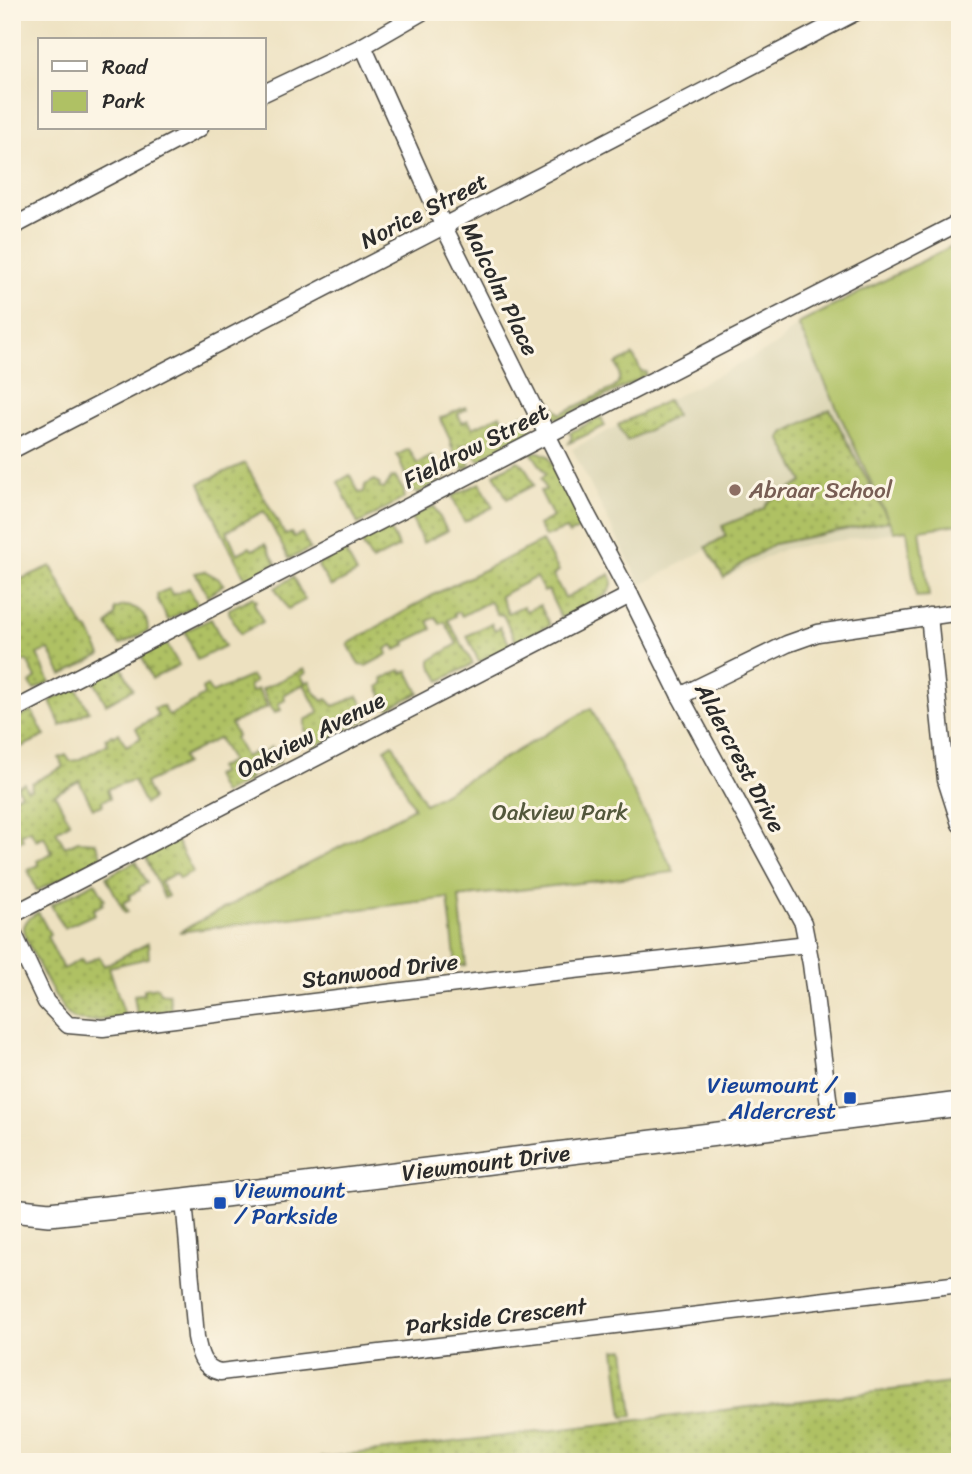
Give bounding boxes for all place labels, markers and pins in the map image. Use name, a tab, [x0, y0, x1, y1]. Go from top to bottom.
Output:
place label: Abraar School	[748, 470, 893, 511]
marker: Abraar School	[727, 482, 743, 498]
place label: Viewmount / Aldercrest	[707, 1065, 839, 1132]
marker: Viewmount / Aldercrest	[842, 1090, 858, 1106]
place label: Viewmount / Parkside	[234, 1170, 346, 1237]
marker: Viewmount / Parkside	[212, 1195, 228, 1211]

